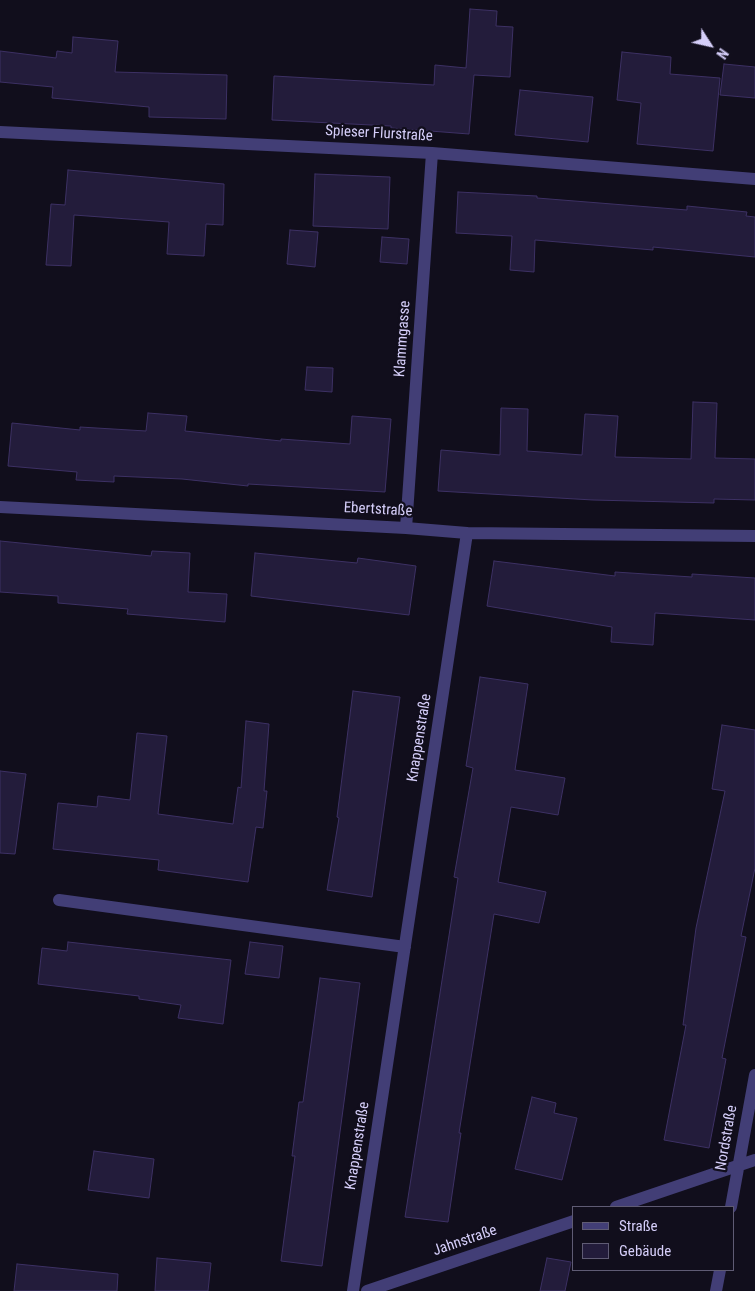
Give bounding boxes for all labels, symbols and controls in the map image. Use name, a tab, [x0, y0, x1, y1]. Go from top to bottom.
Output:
north arrow	[685, 20, 735, 70]
text: N	[713, 45, 731, 62]
street label: Spieser Flurstraße	[325, 122, 433, 146]
street label: Klammgasse	[391, 300, 415, 378]
street label: Ebertstraße	[343, 499, 413, 521]
street label: Knappenstraße	[404, 693, 436, 783]
street label: Knappenstraße	[342, 1101, 374, 1191]
street label: Nordstraße	[712, 1104, 742, 1172]
legend	[572, 1206, 735, 1271]
text: Straße	[619, 1217, 658, 1235]
street label: Jahnstraße	[431, 1222, 499, 1260]
text: Gebäude	[619, 1242, 671, 1260]

